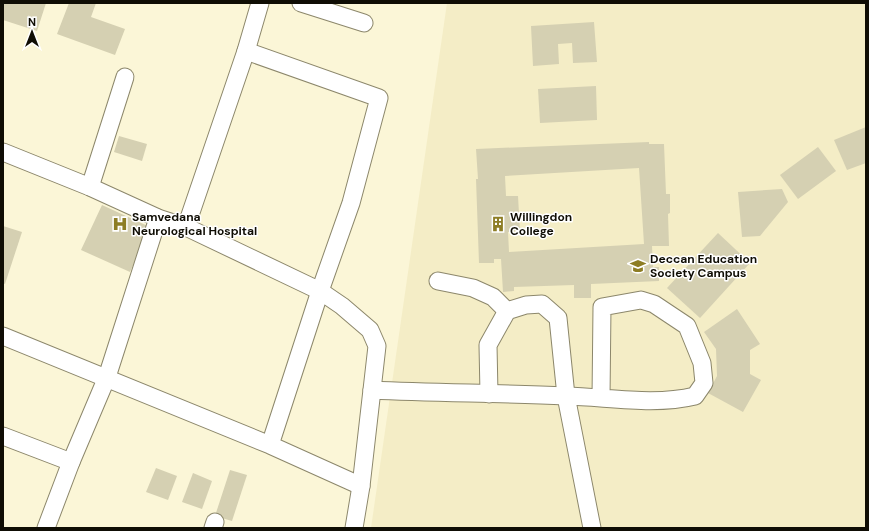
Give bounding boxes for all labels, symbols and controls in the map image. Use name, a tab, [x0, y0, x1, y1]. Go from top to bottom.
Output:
north arrow	[12, 12, 52, 52]
text: N	[28, 15, 36, 29]
place label: Samvedana Neurological Hospital	[132, 209, 257, 239]
place label: Willingdon College	[510, 209, 572, 239]
hospital icon: Samvedana Neurological Hospital	[111, 215, 129, 233]
building icon: Willingdon College	[489, 215, 507, 233]
place label: Deccan Education Society Campus	[650, 251, 757, 281]
school or university icon: Deccan Education Society Campus	[629, 257, 647, 275]

